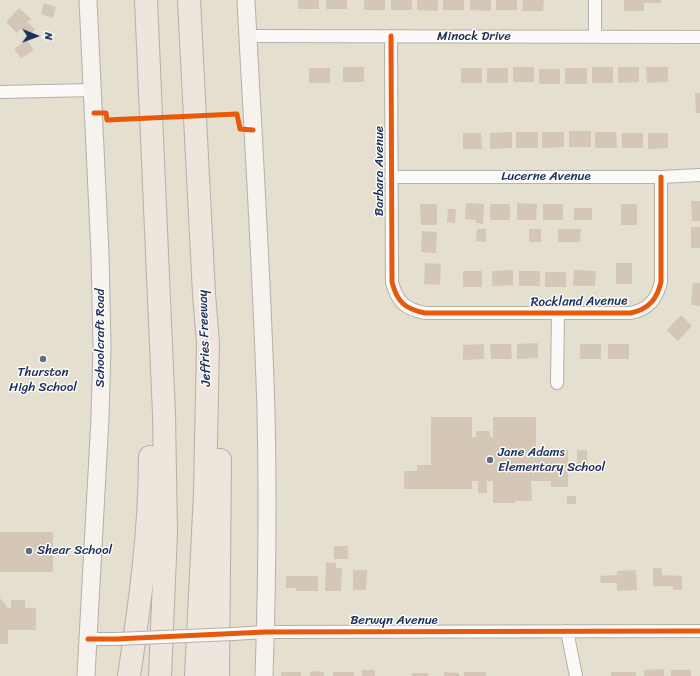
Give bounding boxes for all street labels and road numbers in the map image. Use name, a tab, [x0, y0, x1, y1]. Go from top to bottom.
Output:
street label: Minock Drive	[437, 29, 511, 45]
street label: Barbara Avenue	[372, 126, 388, 216]
street label: Lucerne Avenue	[501, 169, 591, 185]
street label: Schoolcraft Road	[93, 289, 109, 387]
street label: Jeffries Freeway	[196, 289, 214, 387]
street label: Rockland Avenue	[530, 293, 628, 311]
street label: Berwyn Avenue	[350, 613, 438, 629]

